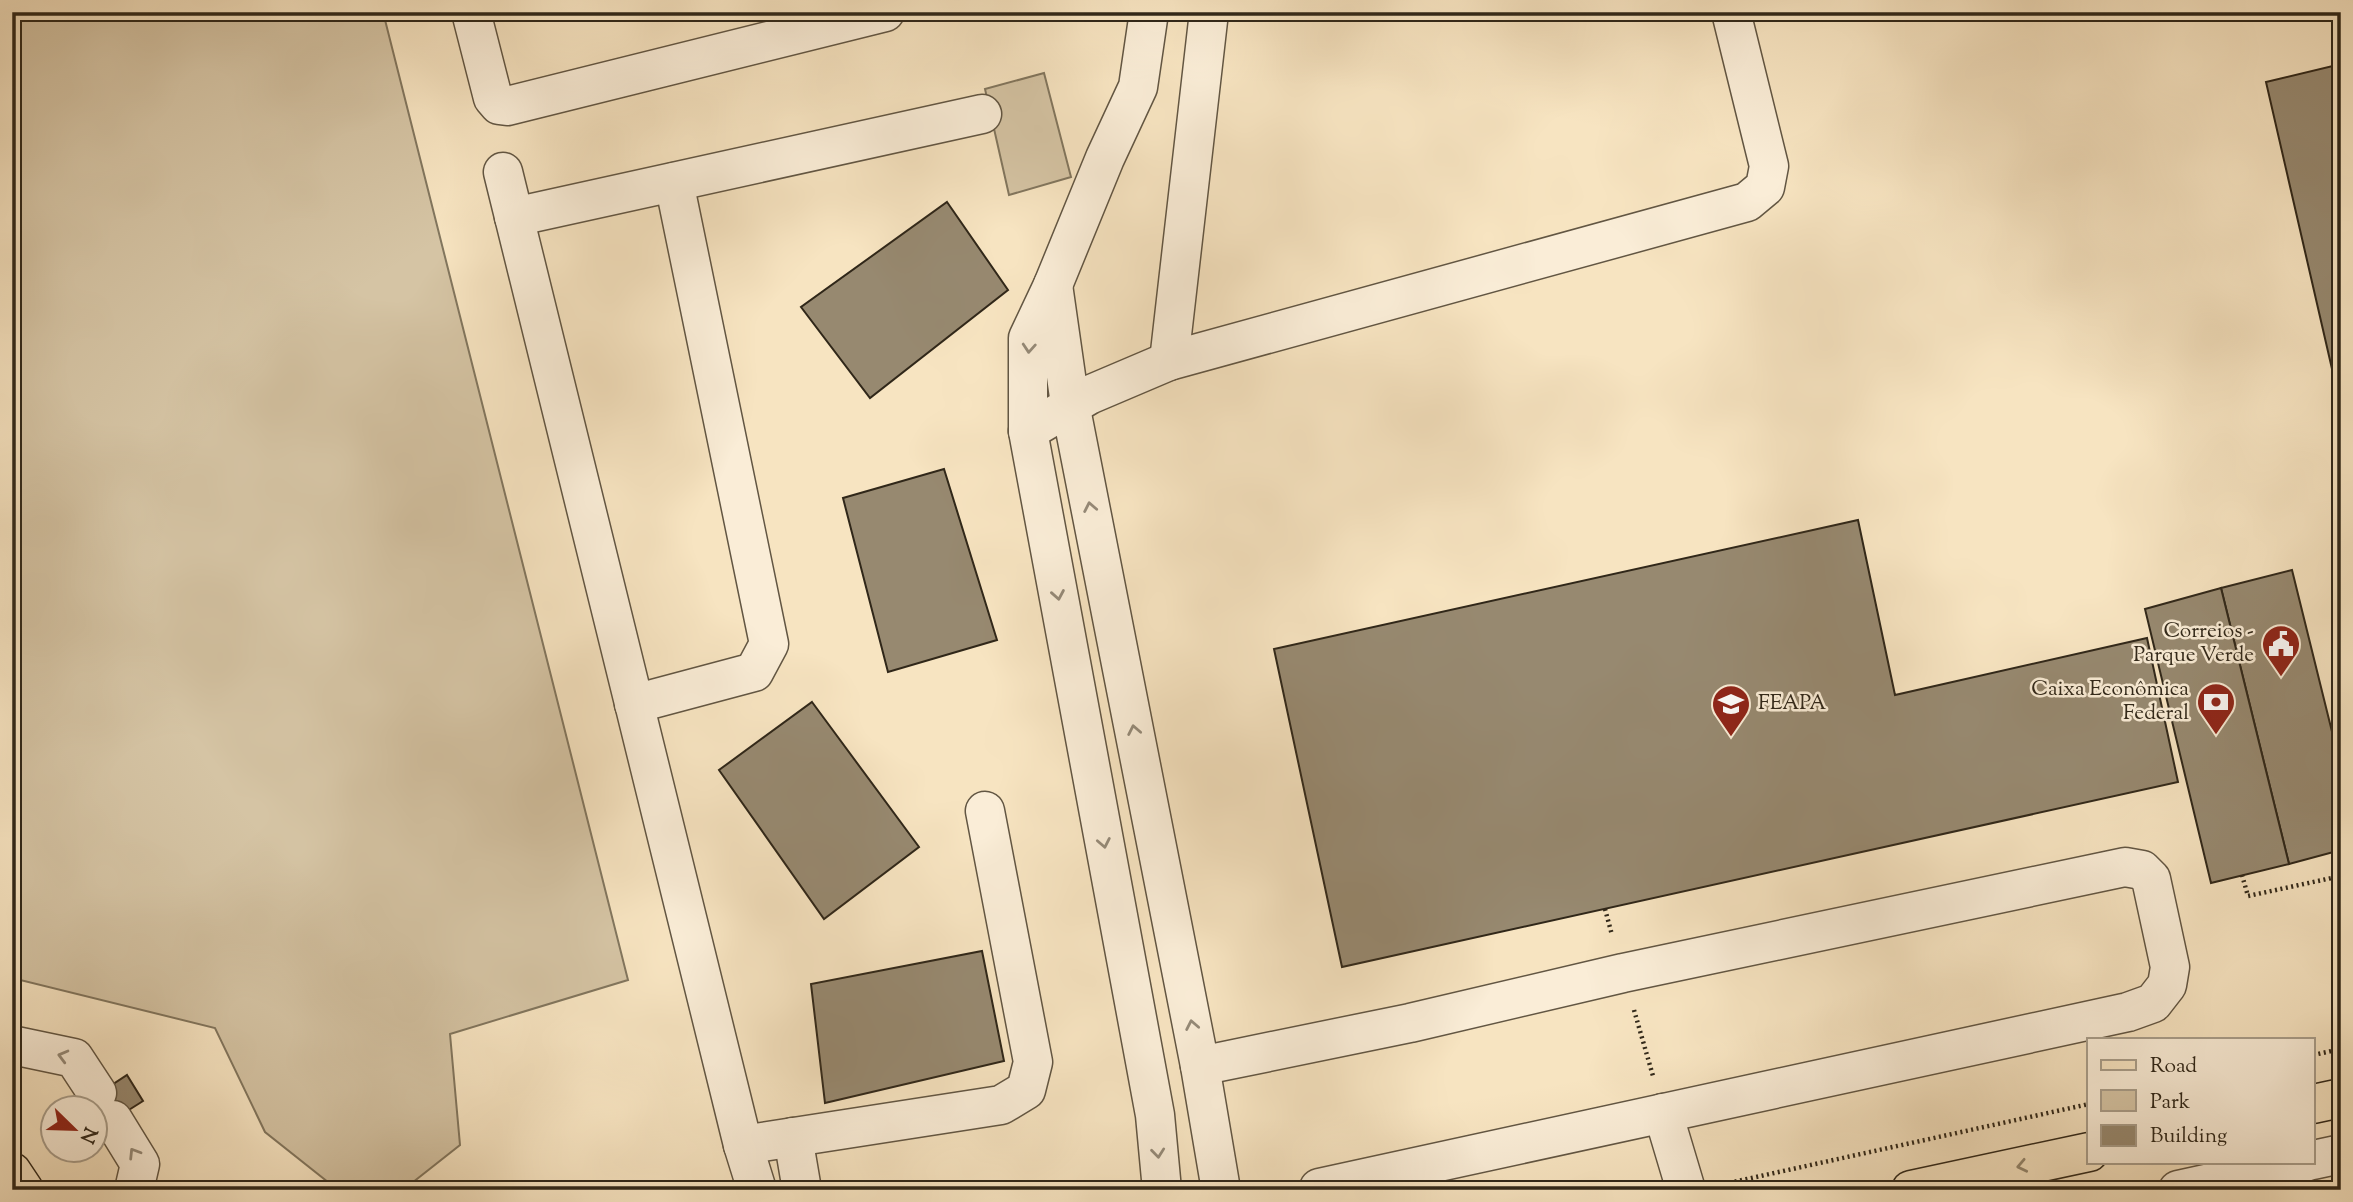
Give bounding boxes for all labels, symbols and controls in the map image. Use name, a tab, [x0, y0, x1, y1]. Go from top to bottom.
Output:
one-way arrow	[1021, 343, 1036, 354]
one-way arrow	[1084, 501, 1099, 513]
one-way arrow	[1050, 589, 1065, 601]
place label: Correios - Parque Verde	[2133, 617, 2254, 671]
public building icon: Correios - Parque Verde	[2260, 623, 2302, 678]
place label: Caixa Econômica Federal	[2031, 675, 2189, 729]
bank icon: Caixa Econômica Federal	[2195, 681, 2237, 736]
school or university icon: FEAPA	[1710, 683, 1752, 738]
place label: FEAPA	[1758, 689, 1826, 719]
one-way arrow	[1127, 724, 1142, 736]
one-way arrow	[1096, 837, 1111, 849]
one-way arrow	[1185, 1019, 1200, 1031]
legend	[2087, 1038, 2314, 1164]
one-way arrow	[58, 1050, 70, 1065]
text: Road	[2150, 1052, 2197, 1082]
text: Park	[2150, 1088, 2191, 1118]
north arrow	[38, 1094, 108, 1164]
text: N	[72, 1122, 103, 1147]
text: Building	[2150, 1122, 2227, 1152]
one-way arrow	[1151, 1147, 1166, 1158]
one-way arrow	[129, 1148, 142, 1161]
one-way arrow	[2016, 1158, 2028, 1172]

